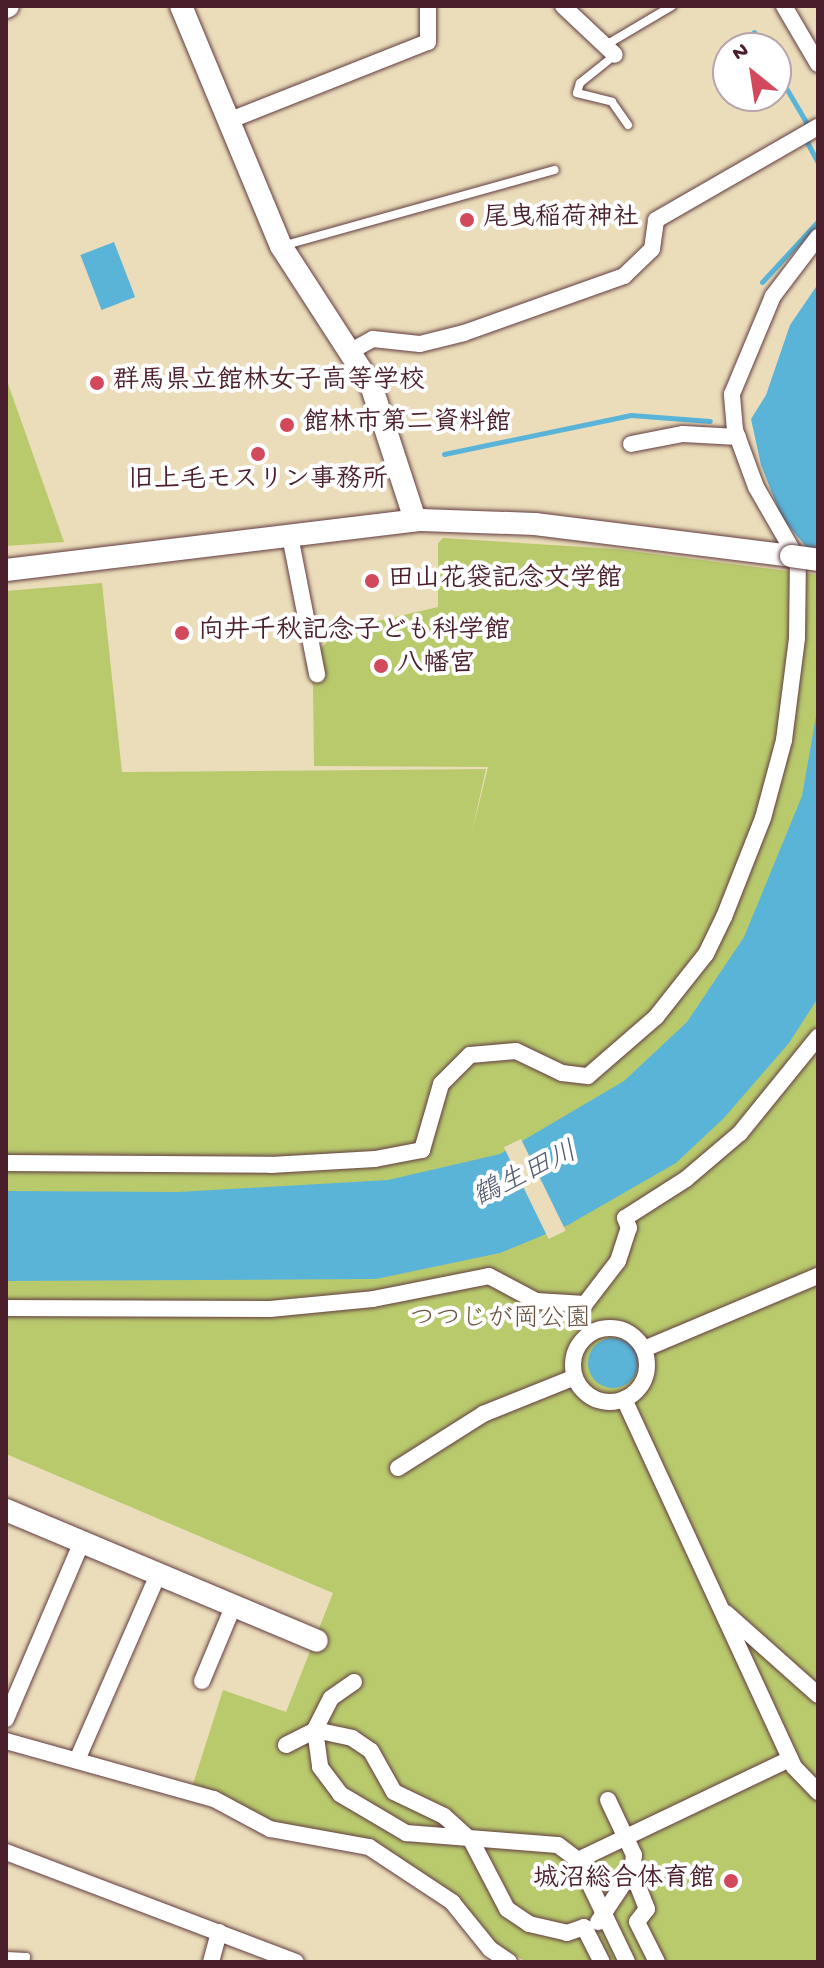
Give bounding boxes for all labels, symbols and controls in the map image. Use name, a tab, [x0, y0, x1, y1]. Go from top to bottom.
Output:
north arrow	[712, 32, 792, 112]
text: N	[728, 38, 754, 68]
place label: 尾曳稲荷神社	[483, 204, 639, 236]
marker: 尾曳稲荷神社	[458, 211, 476, 229]
place label: 群馬県立館林女子高等学校	[113, 367, 425, 399]
marker: 群馬県立館林女子高等学校	[88, 374, 106, 392]
place label: 館林市第二資料館	[303, 409, 511, 441]
marker: 館林市第二資料館	[278, 416, 296, 434]
marker: 旧上毛モスリン事務所	[249, 445, 267, 463]
place label: 旧上毛モスリン事務所	[128, 466, 388, 498]
place label: 田山花袋記念文学館	[388, 565, 622, 597]
marker: 田山花袋記念文学館	[363, 572, 381, 590]
place label: 向井千秋記念子ども科学館	[198, 617, 510, 649]
marker: 向井千秋記念子ども科学館	[173, 624, 191, 642]
place label: 八幡宮	[397, 650, 475, 682]
marker: 八幡宮	[372, 657, 390, 675]
water label: 鶴生田川	[468, 1136, 584, 1216]
park label: つつじが岡公園	[409, 1305, 591, 1337]
place label: 城沼総合体育館	[533, 1865, 715, 1897]
marker: 城沼総合体育館	[722, 1872, 740, 1890]

